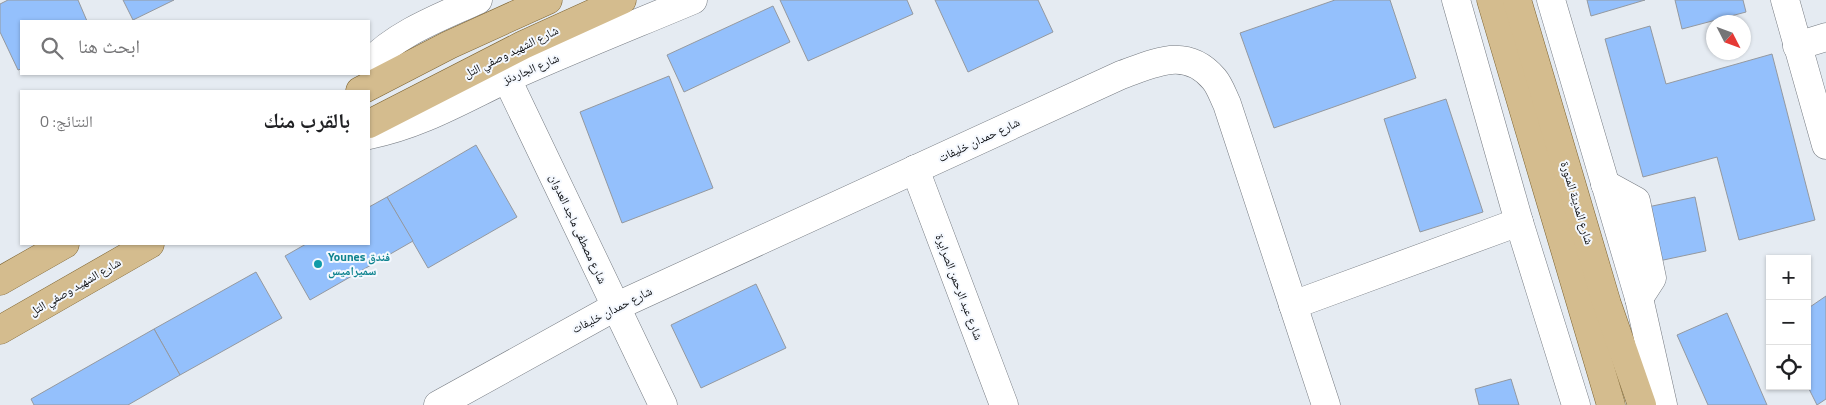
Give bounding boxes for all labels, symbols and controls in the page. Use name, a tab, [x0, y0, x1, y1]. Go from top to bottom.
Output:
north arrow	[1706, 15, 1751, 60]
search box	[20, 20, 370, 75]
street label: شارع الشهيد وصفي التل	[460, 20, 562, 84]
text: ابحث هنا	[78, 31, 140, 60]
icon: search	[38, 34, 66, 62]
street label: شارع الجاردنز	[499, 48, 562, 89]
text: بالقرب منك	[263, 104, 350, 136]
text: النتائج: 0	[40, 109, 93, 133]
street label: شارع حمدان خليفات	[935, 112, 1023, 167]
street label: شارع المدينة المنورة	[1556, 159, 1599, 247]
street label: شارع مصطفى ماجد العدوان	[545, 171, 612, 287]
street label: شارع عبد الرحمن الصرايرة	[931, 231, 988, 343]
place label: Younes فندق سميراميس	[328, 247, 390, 280]
street label: شارع الشهيد وصفي التل	[25, 252, 125, 322]
map controls	[1766, 255, 1811, 390]
button: +	[1766, 255, 1811, 300]
marker: Younes فندق سميراميس	[312, 258, 324, 270]
street label: شارع حمدان خليفات	[568, 281, 655, 338]
button: −	[1766, 300, 1811, 345]
button: locate	[1766, 345, 1811, 390]

